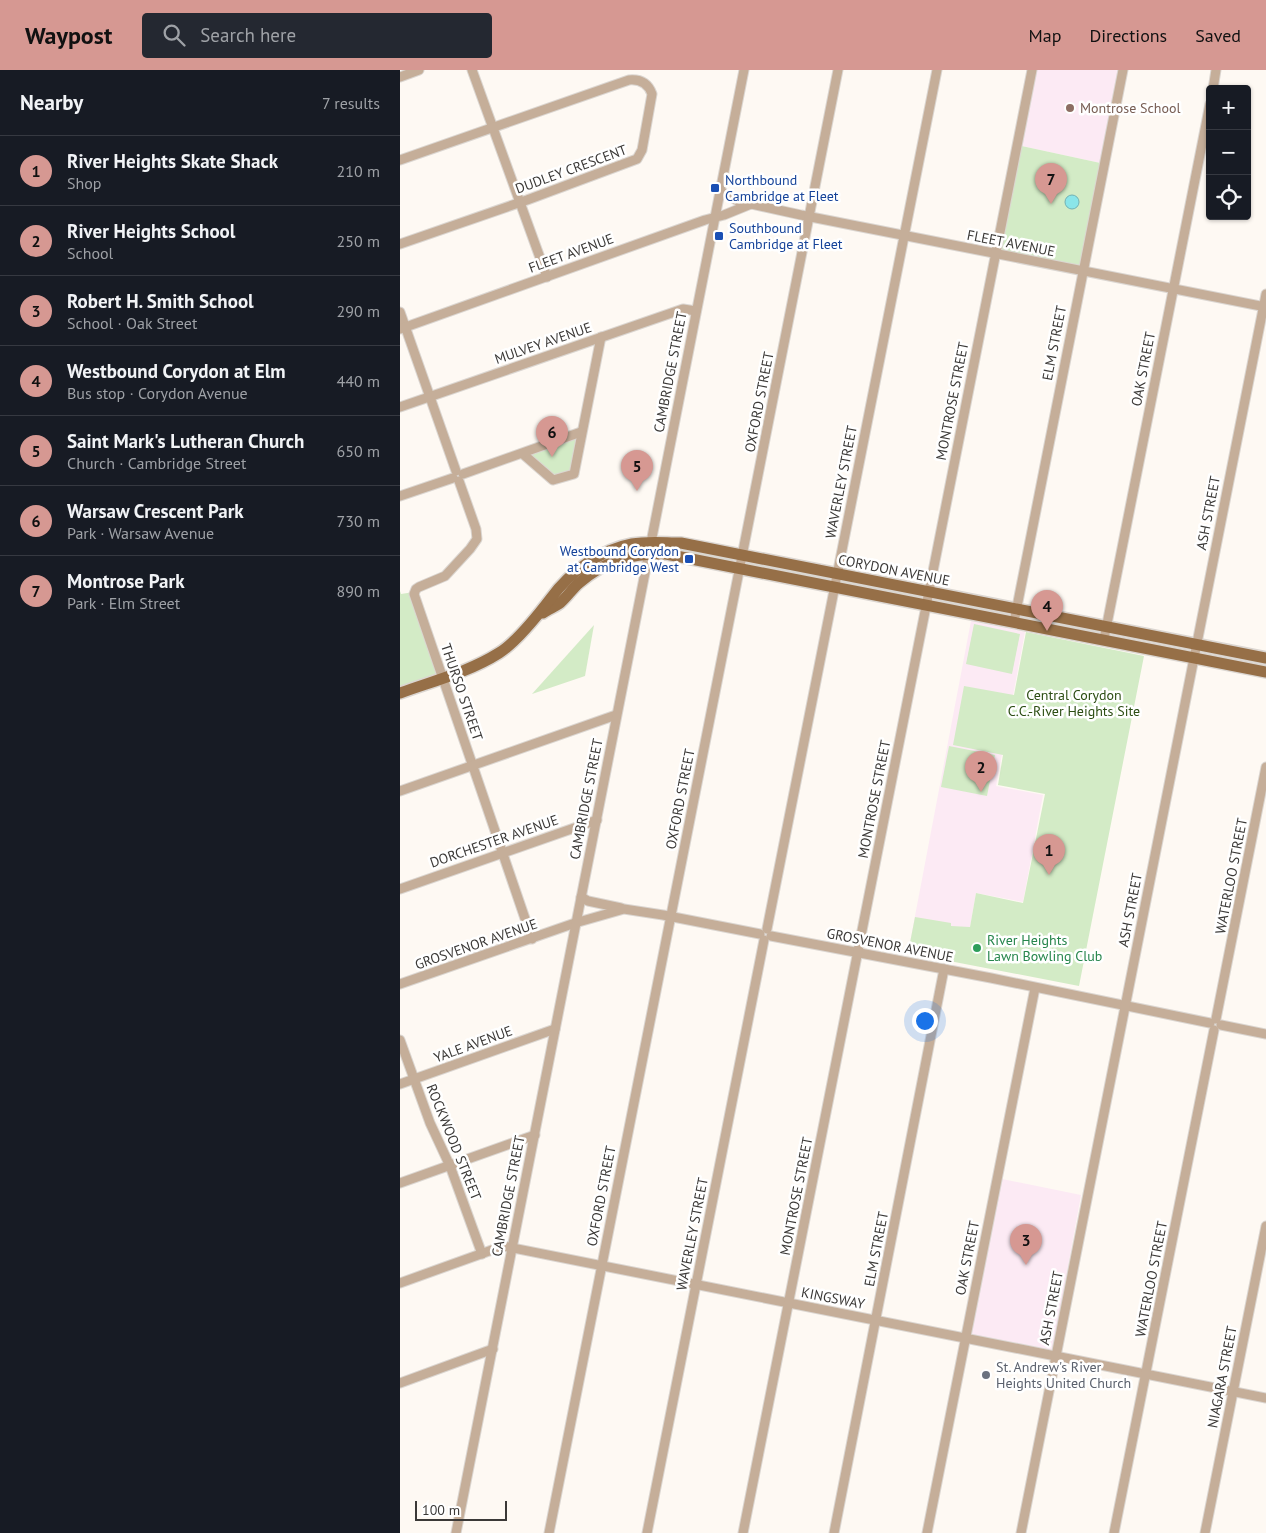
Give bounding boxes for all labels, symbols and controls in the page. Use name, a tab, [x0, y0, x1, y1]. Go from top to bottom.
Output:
search box	[142, 13, 492, 58]
text: Waypost	[25, 20, 112, 51]
icon: search	[160, 21, 188, 49]
text: Search here	[200, 23, 296, 47]
text: Map	[1029, 24, 1061, 47]
text: Directions	[1089, 24, 1167, 47]
text: Saved	[1195, 24, 1241, 47]
map controls	[1206, 85, 1251, 220]
button: +	[1206, 85, 1251, 130]
text: Nearby	[20, 89, 83, 116]
text: 7 results	[322, 93, 380, 113]
place label: Montrose School	[1080, 99, 1181, 117]
marker: Montrose School	[1064, 102, 1076, 114]
button: −	[1206, 130, 1251, 175]
street label: DUDLEY CRESCENT	[513, 140, 629, 198]
text: River Heights Skate Shack	[67, 149, 278, 173]
text: 1	[31, 161, 41, 181]
text: 210 m	[337, 161, 380, 181]
pin: 7	[1035, 163, 1067, 204]
place label: Northbound Cambridge at Fleet	[725, 171, 839, 205]
text: Shop	[67, 173, 101, 193]
button: locate	[1206, 175, 1251, 220]
marker: Northbound Cambridge at Fleet	[709, 182, 721, 194]
text: River Heights School	[67, 219, 235, 243]
place label: Southbound Cambridge at Fleet	[729, 219, 843, 253]
street label: FLEET AVENUE	[966, 226, 1056, 260]
street label: FLEET AVENUE	[526, 229, 616, 277]
marker: Southbound Cambridge at Fleet	[713, 230, 725, 242]
text: 2	[31, 231, 41, 251]
text: 250 m	[337, 231, 380, 251]
text: School	[67, 243, 113, 263]
text: Robert H. Smith School	[67, 289, 254, 313]
text: 3	[31, 301, 41, 321]
text: 290 m	[337, 301, 380, 321]
street label: ELM STREET	[1038, 304, 1070, 382]
street label: CAMBRIDGE STREET	[649, 310, 691, 434]
text: School · Oak Street	[67, 313, 197, 333]
street label: MULVEY AVENUE	[492, 318, 594, 368]
street label: OAK STREET	[1127, 330, 1159, 408]
street label: MONTROSE STREET	[932, 340, 972, 462]
street label: OXFORD STREET	[740, 350, 778, 454]
text: Westbound Corydon at Elm	[67, 359, 286, 383]
text: 4	[31, 371, 41, 391]
text: 440 m	[337, 371, 380, 391]
text: Bus stop · Corydon Avenue	[67, 383, 248, 403]
pin: 6	[536, 416, 568, 457]
street label: WAVERLEY STREET	[821, 424, 861, 540]
text: Saint Mark's Lutheran Church	[67, 429, 304, 453]
text: 5	[31, 441, 41, 461]
text: 650 m	[337, 441, 380, 461]
pin: 5	[621, 450, 653, 491]
text: Church · Cambridge Street	[67, 453, 246, 473]
street label: ASH STREET	[1192, 474, 1224, 552]
text: Warsaw Crescent Park	[67, 499, 244, 523]
text: 6	[31, 511, 41, 531]
text: 730 m	[337, 511, 380, 531]
text: Park · Warsaw Avenue	[67, 523, 214, 543]
place label: Westbound Corydon at Cambridge West	[560, 542, 679, 576]
street label: CORYDON AVENUE	[837, 550, 951, 590]
marker: Westbound Corydon at Cambridge West	[683, 553, 695, 565]
text: Montrose Park	[67, 569, 184, 593]
text: 7	[31, 581, 41, 601]
text: 890 m	[337, 581, 380, 601]
pin: 4	[1031, 590, 1063, 631]
text: Park · Elm Street	[67, 593, 180, 613]
street label: THURSO STREET	[437, 641, 487, 743]
park label: Central Corydon C.C.-River Heights Site	[1008, 686, 1140, 720]
street label: CAMBRIDGE STREET	[565, 737, 607, 861]
street label: MONTROSE STREET	[854, 738, 894, 860]
street label: OXFORD STREET	[661, 747, 699, 851]
pin: 2	[965, 751, 997, 792]
street label: DORCHESTER AVENUE	[427, 811, 561, 871]
street label: WATERLOO STREET	[1211, 816, 1251, 935]
pin: 1	[1033, 834, 1065, 875]
street label: ASH STREET	[1114, 871, 1146, 949]
street label: GROSVENOR AVENUE	[412, 915, 540, 973]
street label: GROSVENOR AVENUE	[825, 924, 955, 966]
place label: River Heights Lawn Bowling Club	[987, 931, 1102, 965]
marker: River Heights Lawn Bowling Club	[971, 942, 983, 954]
your location	[912, 1008, 938, 1034]
street label: YALE AVENUE	[431, 1021, 515, 1067]
street label: ROCKWOOD STREET	[423, 1081, 486, 1203]
street label: CAMBRIDGE STREET	[487, 1134, 529, 1258]
street label: MONTROSE STREET	[776, 1135, 816, 1257]
street label: OXFORD STREET	[582, 1144, 620, 1248]
street label: WAVERLEY STREET	[672, 1176, 712, 1292]
street label: ELM STREET	[860, 1210, 892, 1288]
street label: OAK STREET	[951, 1219, 983, 1297]
street label: WATERLOO STREET	[1131, 1219, 1171, 1338]
pin: 3	[1010, 1224, 1042, 1265]
street label: ASH STREET	[1035, 1269, 1067, 1347]
street label: KINGSWAY	[800, 1283, 866, 1313]
street label: NIAGARA STREET	[1203, 1324, 1241, 1430]
place label: St. Andrew's River Heights United Church	[996, 1358, 1131, 1392]
marker: St. Andrew's River Heights United Church	[980, 1369, 992, 1381]
scale bar	[415, 1498, 508, 1521]
text: 100 m	[422, 1501, 460, 1519]

